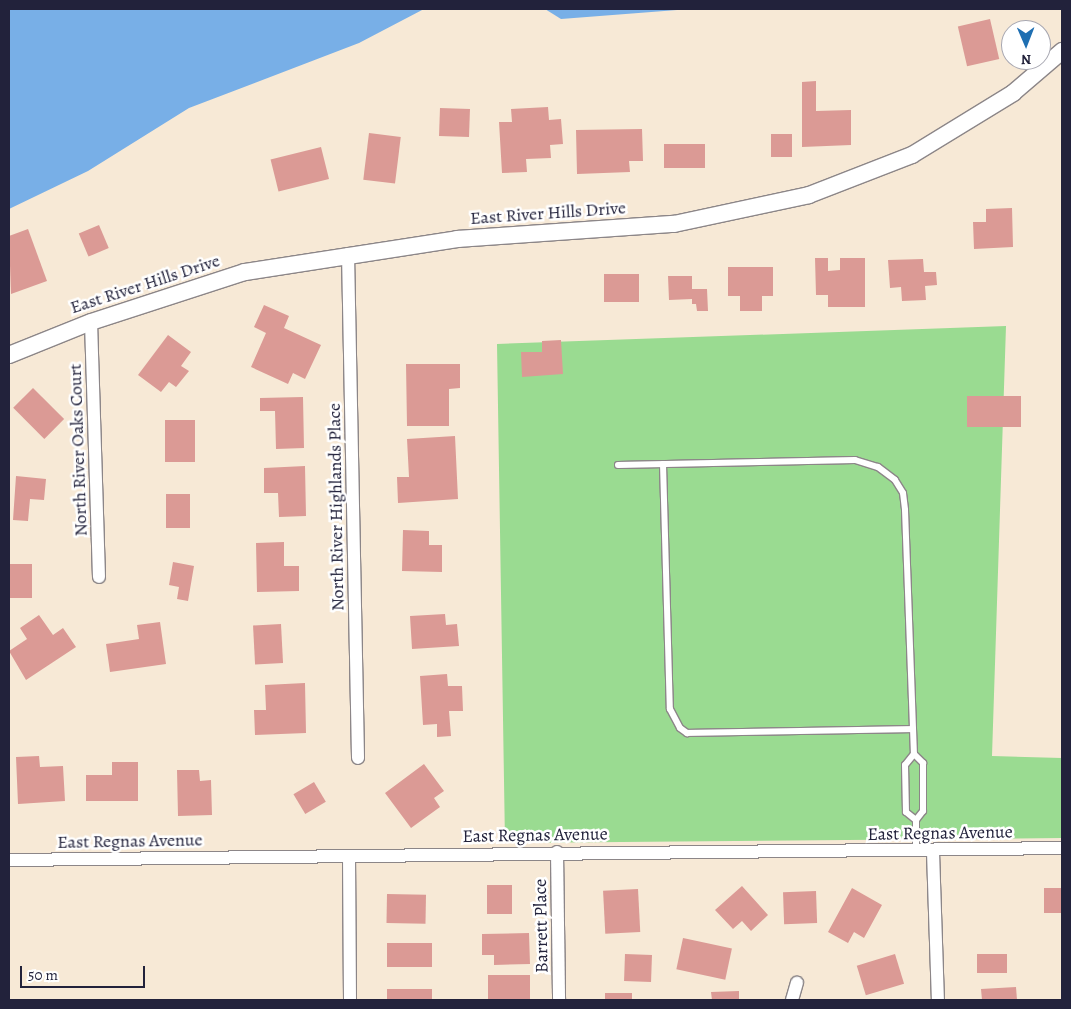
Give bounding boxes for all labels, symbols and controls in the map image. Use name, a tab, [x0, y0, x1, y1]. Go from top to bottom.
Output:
north arrow	[1001, 20, 1051, 70]
text: N	[1021, 50, 1032, 69]
street label: East River Hills Drive	[469, 197, 627, 229]
street label: East River Hills Drive	[67, 250, 223, 318]
street label: North River Oaks Court	[64, 363, 92, 537]
street label: North River Highlands Place	[323, 403, 349, 611]
street label: East Regnas Avenue	[867, 821, 1013, 845]
street label: East Regnas Avenue	[462, 823, 608, 847]
street label: East Regnas Avenue	[57, 829, 203, 853]
street label: Barrett Place	[529, 879, 553, 973]
scale bar	[22, 956, 148, 988]
text: 50 m	[28, 965, 58, 985]

